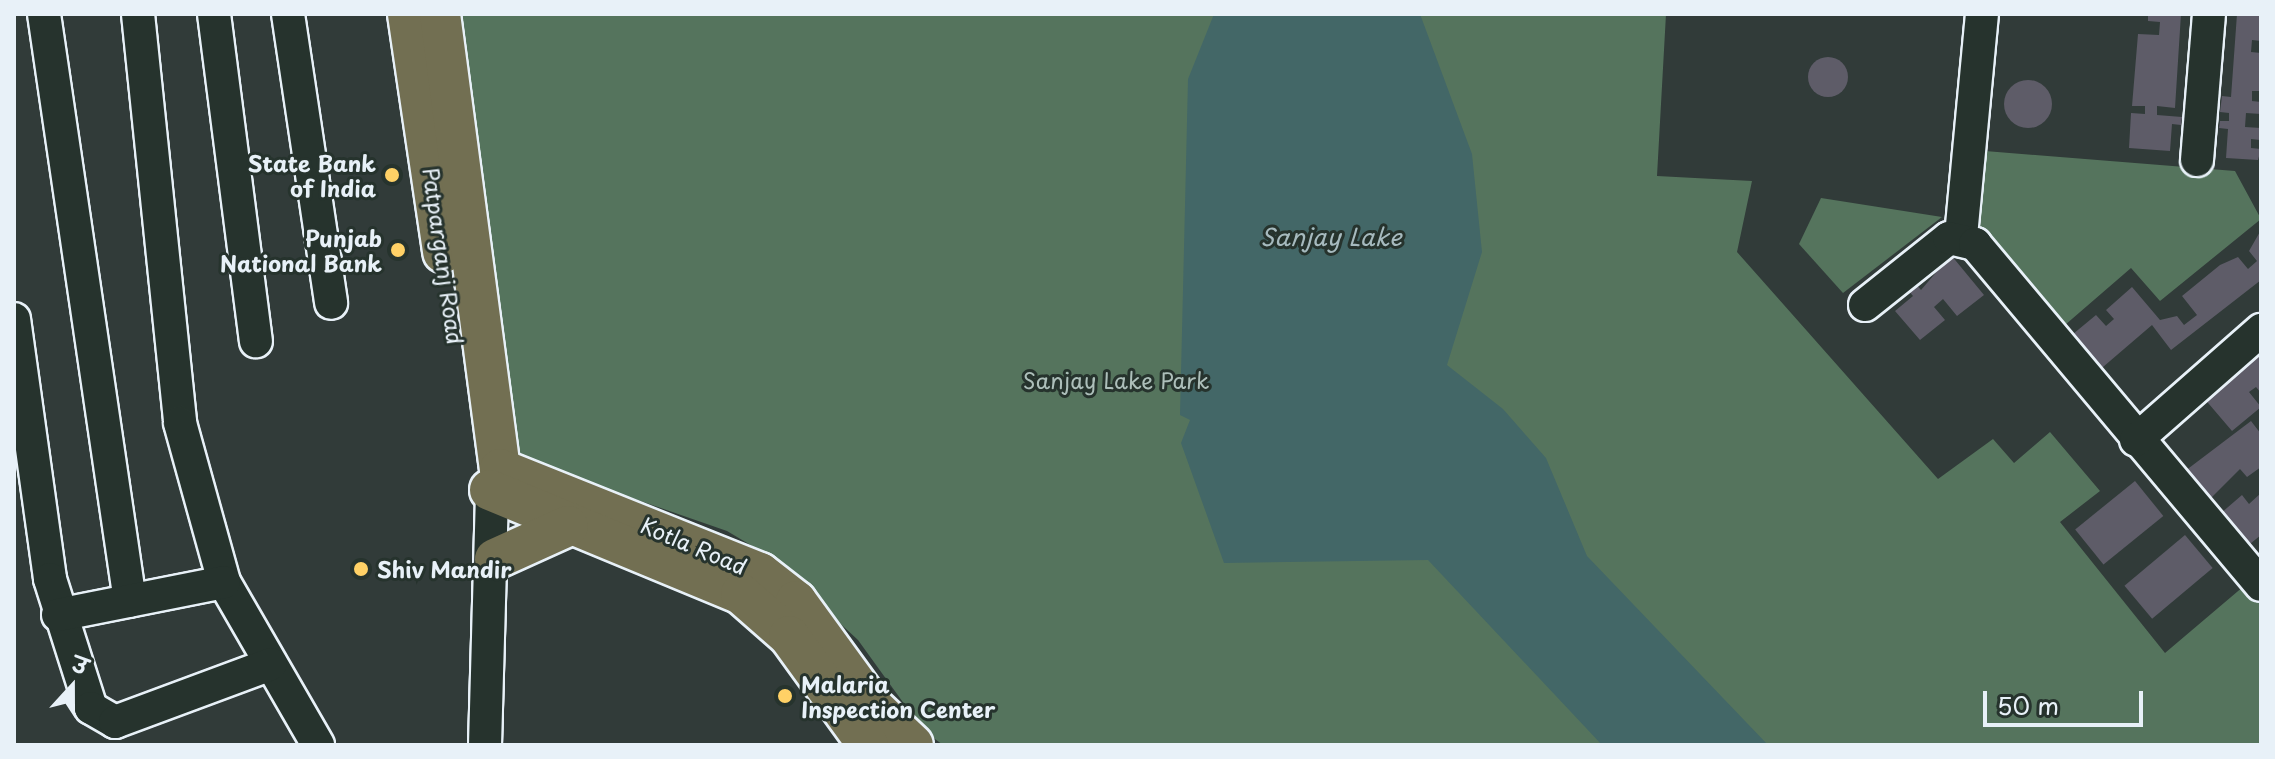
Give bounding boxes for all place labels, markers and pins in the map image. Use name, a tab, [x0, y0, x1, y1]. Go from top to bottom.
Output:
place label: State Bank of India	[248, 149, 376, 200]
marker: State Bank of India	[383, 166, 401, 184]
place label: Punjab National Bank	[220, 224, 382, 276]
marker: Punjab National Bank	[389, 241, 407, 259]
place label: Shiv Mandir	[377, 556, 511, 582]
marker: Shiv Mandir	[352, 560, 370, 578]
place label: Malaria Inspection Center	[801, 670, 996, 722]
marker: Malaria Inspection Center	[776, 687, 794, 705]

